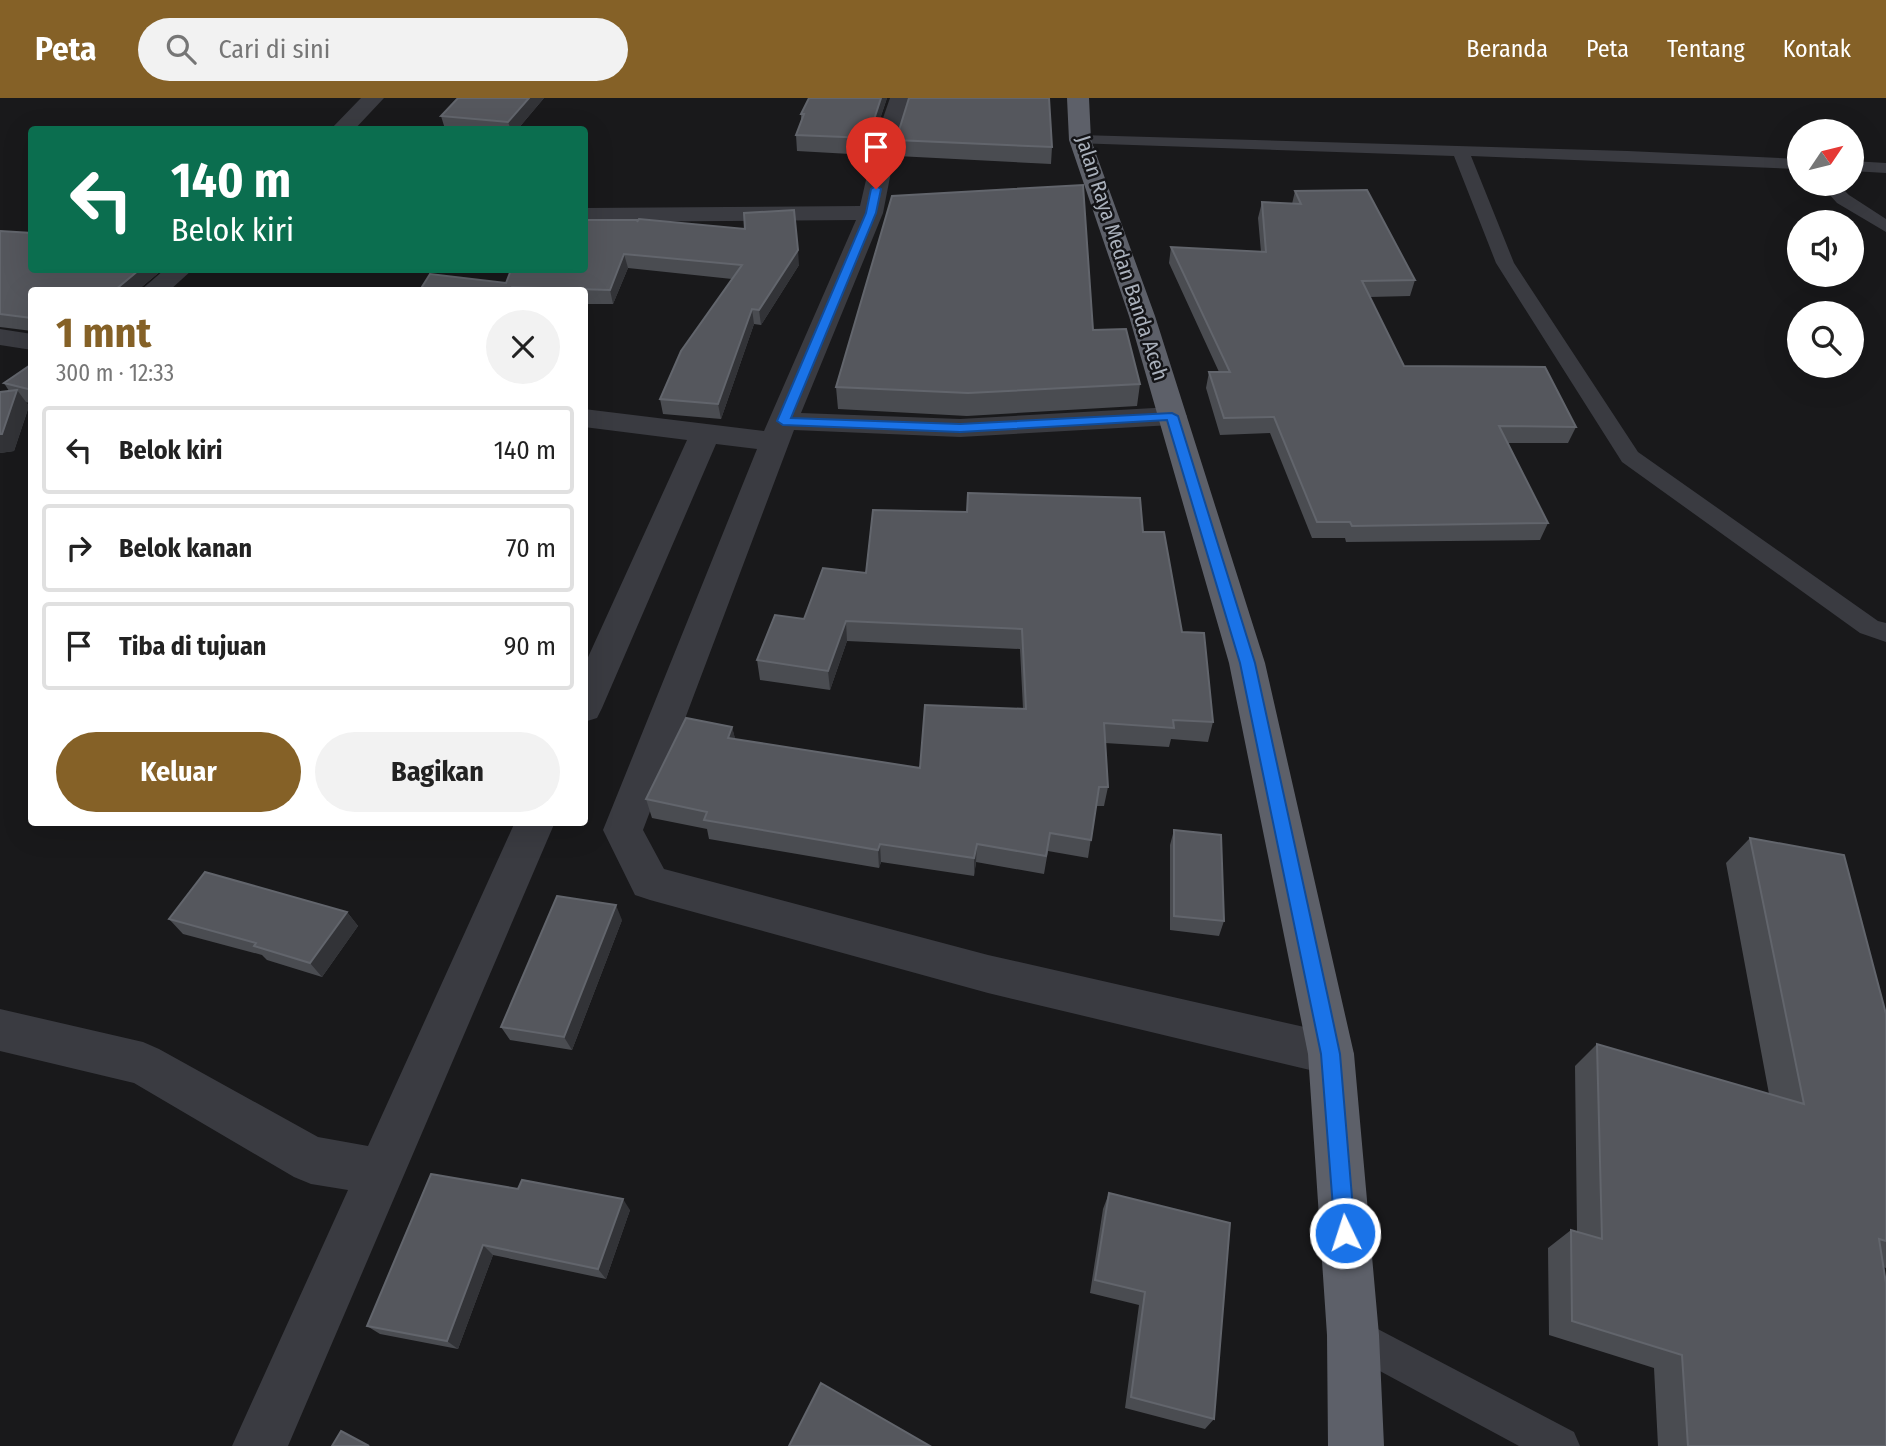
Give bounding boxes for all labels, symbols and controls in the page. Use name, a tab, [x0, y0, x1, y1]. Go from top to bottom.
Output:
search box	[138, 18, 628, 81]
text: Peta	[35, 29, 96, 69]
icon: search	[162, 30, 200, 68]
text: Cari di sini	[218, 34, 330, 65]
text: Beranda	[1466, 35, 1548, 63]
text: Peta	[1586, 35, 1629, 63]
text: Tentang	[1667, 35, 1745, 63]
text: Kontak	[1783, 35, 1851, 63]
pin	[846, 117, 906, 189]
north arrow	[1787, 119, 1864, 196]
map controls	[1787, 119, 1864, 378]
icon: arrive	[857, 128, 895, 166]
street label: Jalan Raya Medan Banda Aceh	[1070, 132, 1174, 384]
text: 140 m	[171, 151, 291, 210]
icon: left	[56, 154, 147, 245]
button: sound	[1787, 210, 1864, 287]
text: Belok kiri	[171, 211, 294, 249]
button: search	[1787, 301, 1864, 378]
text: 1 mnt	[56, 308, 151, 358]
button: close	[486, 310, 560, 384]
text: 300 m · 12:33	[56, 359, 174, 387]
icon: left	[60, 431, 98, 469]
text: Belok kiri	[119, 435, 222, 466]
text: 140 m	[494, 435, 556, 466]
icon: right	[60, 529, 98, 567]
text: Belok kanan	[119, 533, 252, 564]
text: 70 m	[506, 533, 556, 564]
icon: arrive	[60, 627, 98, 665]
text: Tiba di tujuan	[119, 631, 266, 662]
text: 90 m	[504, 631, 556, 662]
button: Keluar	[56, 732, 301, 812]
button: Bagikan	[315, 732, 560, 812]
position arrow	[1308, 1196, 1382, 1270]

